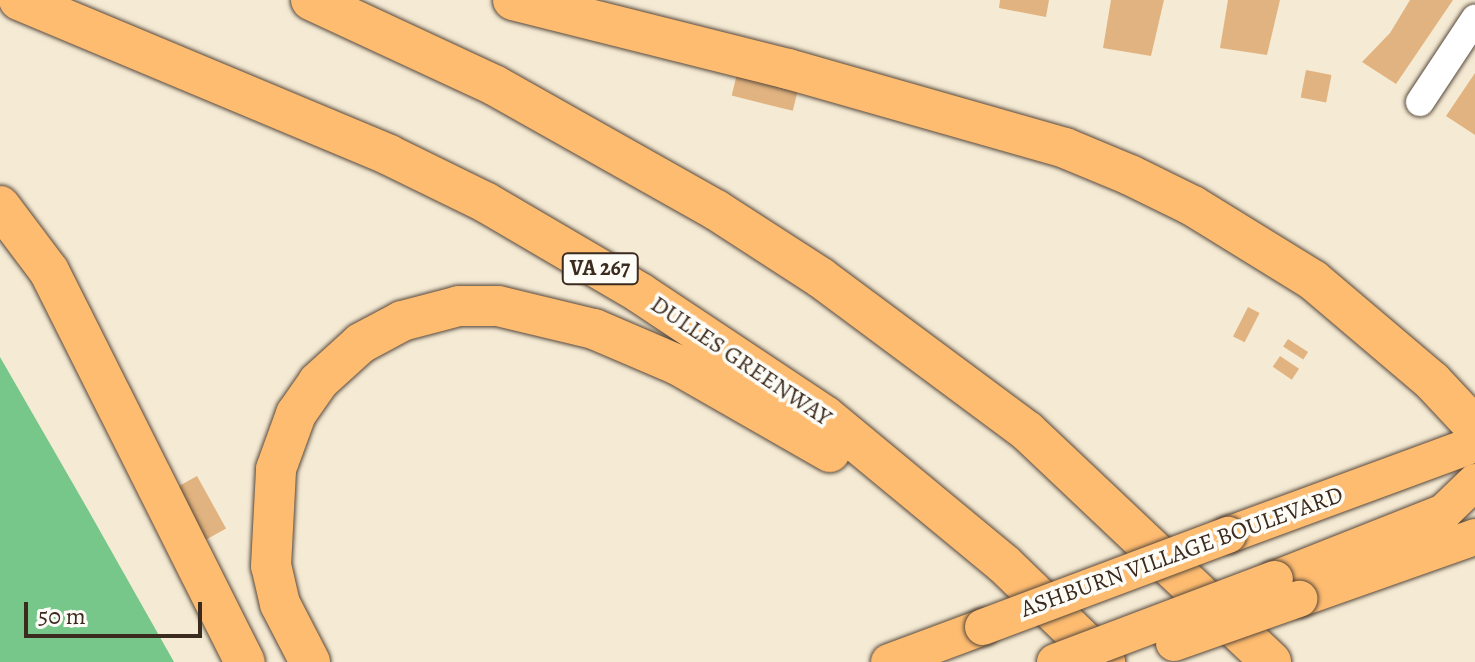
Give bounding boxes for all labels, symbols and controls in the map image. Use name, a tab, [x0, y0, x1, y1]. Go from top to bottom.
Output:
road number: VA 267	[560, 251, 640, 287]
street label: DULLES GREENWAY	[645, 290, 837, 432]
street label: ASHBURN VILLAGE BOULEVARD	[1017, 480, 1347, 624]
scale bar	[28, 586, 206, 636]
text: 50 m	[38, 600, 86, 632]

